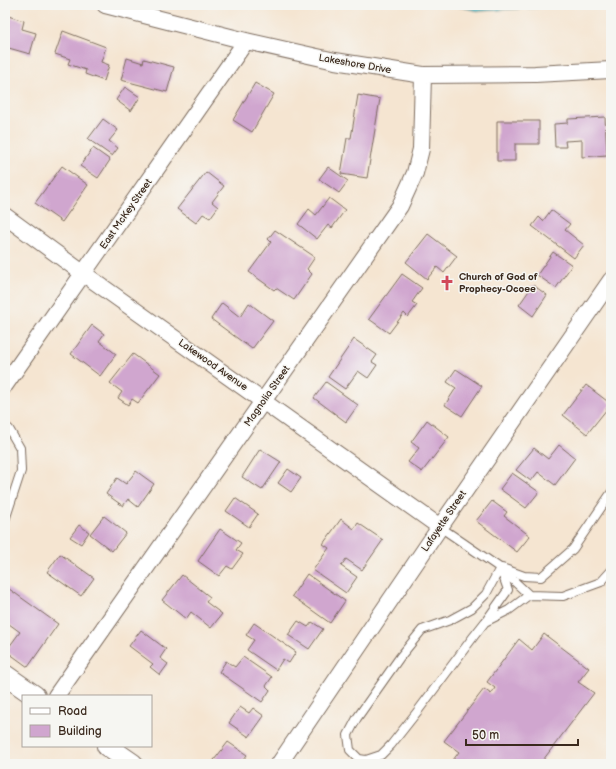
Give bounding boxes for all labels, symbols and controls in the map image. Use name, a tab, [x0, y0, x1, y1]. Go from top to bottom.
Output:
street label: Lakeshore Drive	[318, 52, 392, 76]
street label: East McKey Street	[97, 177, 155, 251]
place label: Church of God of Prophecy-Ocoee	[459, 271, 538, 295]
church icon: Church of God of Prophecy-Ocoee	[438, 274, 456, 292]
street label: Lakewood Avenue	[176, 337, 250, 393]
street label: Magnolia Street	[242, 363, 292, 429]
street label: Lafayette Street	[419, 488, 469, 554]
legend	[22, 695, 152, 747]
text: Road	[58, 704, 87, 719]
scale bar	[466, 721, 578, 747]
text: Building	[58, 724, 102, 739]
text: 50 m	[472, 728, 499, 743]

